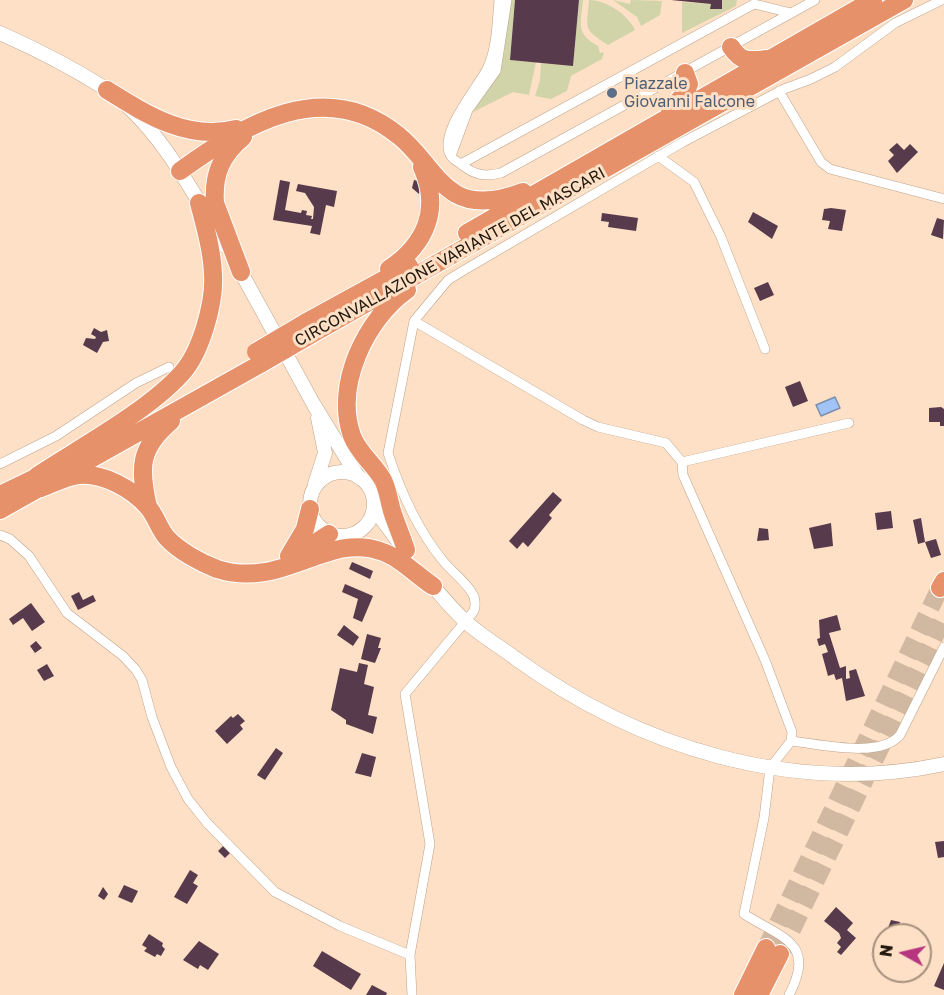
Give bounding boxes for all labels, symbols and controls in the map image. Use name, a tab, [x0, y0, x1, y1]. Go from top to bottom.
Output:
place label: Piazzale Giovanni Falcone	[624, 74, 755, 112]
marker: Piazzale Giovanni Falcone	[605, 86, 619, 100]
street label: CIRCONVALLAZIONE VARIANTE DEL MASCARI	[292, 163, 608, 351]
north arrow	[872, 923, 932, 983]
text: N	[875, 943, 897, 958]

